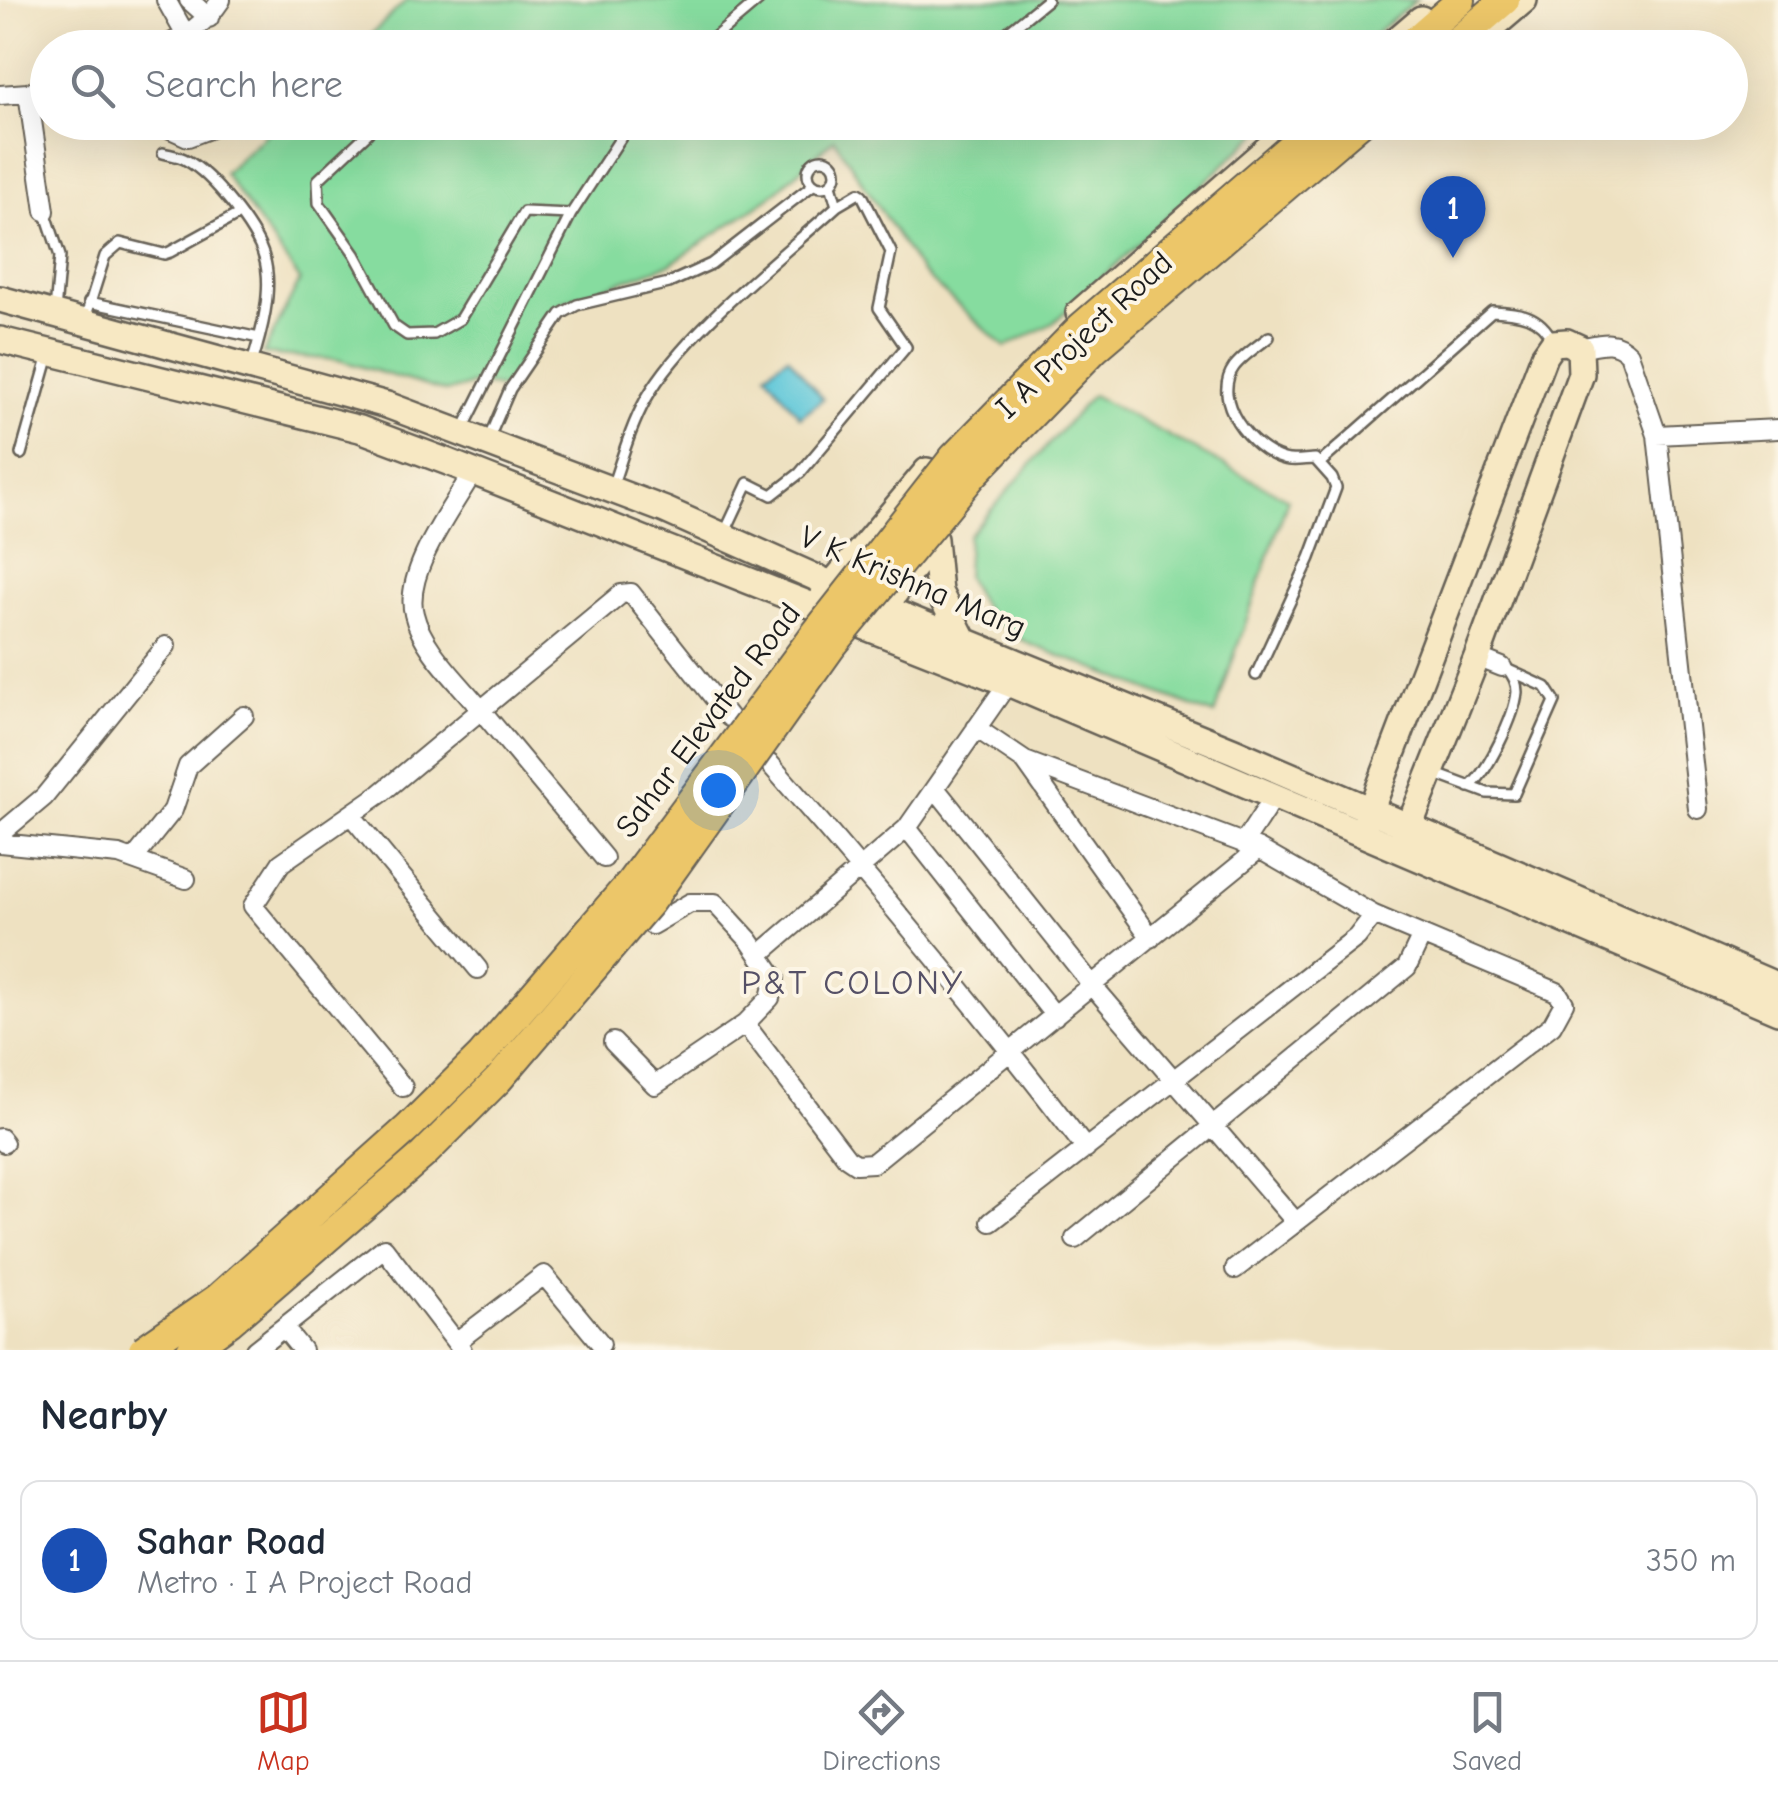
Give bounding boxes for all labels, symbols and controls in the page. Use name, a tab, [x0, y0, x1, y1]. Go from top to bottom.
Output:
search box	[30, 30, 1748, 140]
icon: search	[65, 58, 120, 113]
text: Search here	[145, 63, 343, 107]
pin: 1	[1420, 176, 1486, 258]
street label: I A Project Road	[988, 244, 1180, 426]
street label: V K Krishna Marg	[795, 518, 1031, 646]
street label: Sahar Elevated Road	[608, 596, 808, 844]
your location	[693, 765, 744, 816]
district label: P&T COLONY	[741, 962, 965, 1003]
text: Nearby	[40, 1391, 167, 1440]
text: Sahar Road	[137, 1520, 326, 1564]
text: 1	[68, 1542, 81, 1579]
text: 350 m	[1646, 1542, 1736, 1579]
text: Metro · I A Project Road	[137, 1564, 472, 1601]
tab: Map	[256, 1685, 311, 1777]
tab: Directions	[822, 1685, 941, 1777]
tab: Saved	[1452, 1685, 1522, 1777]

